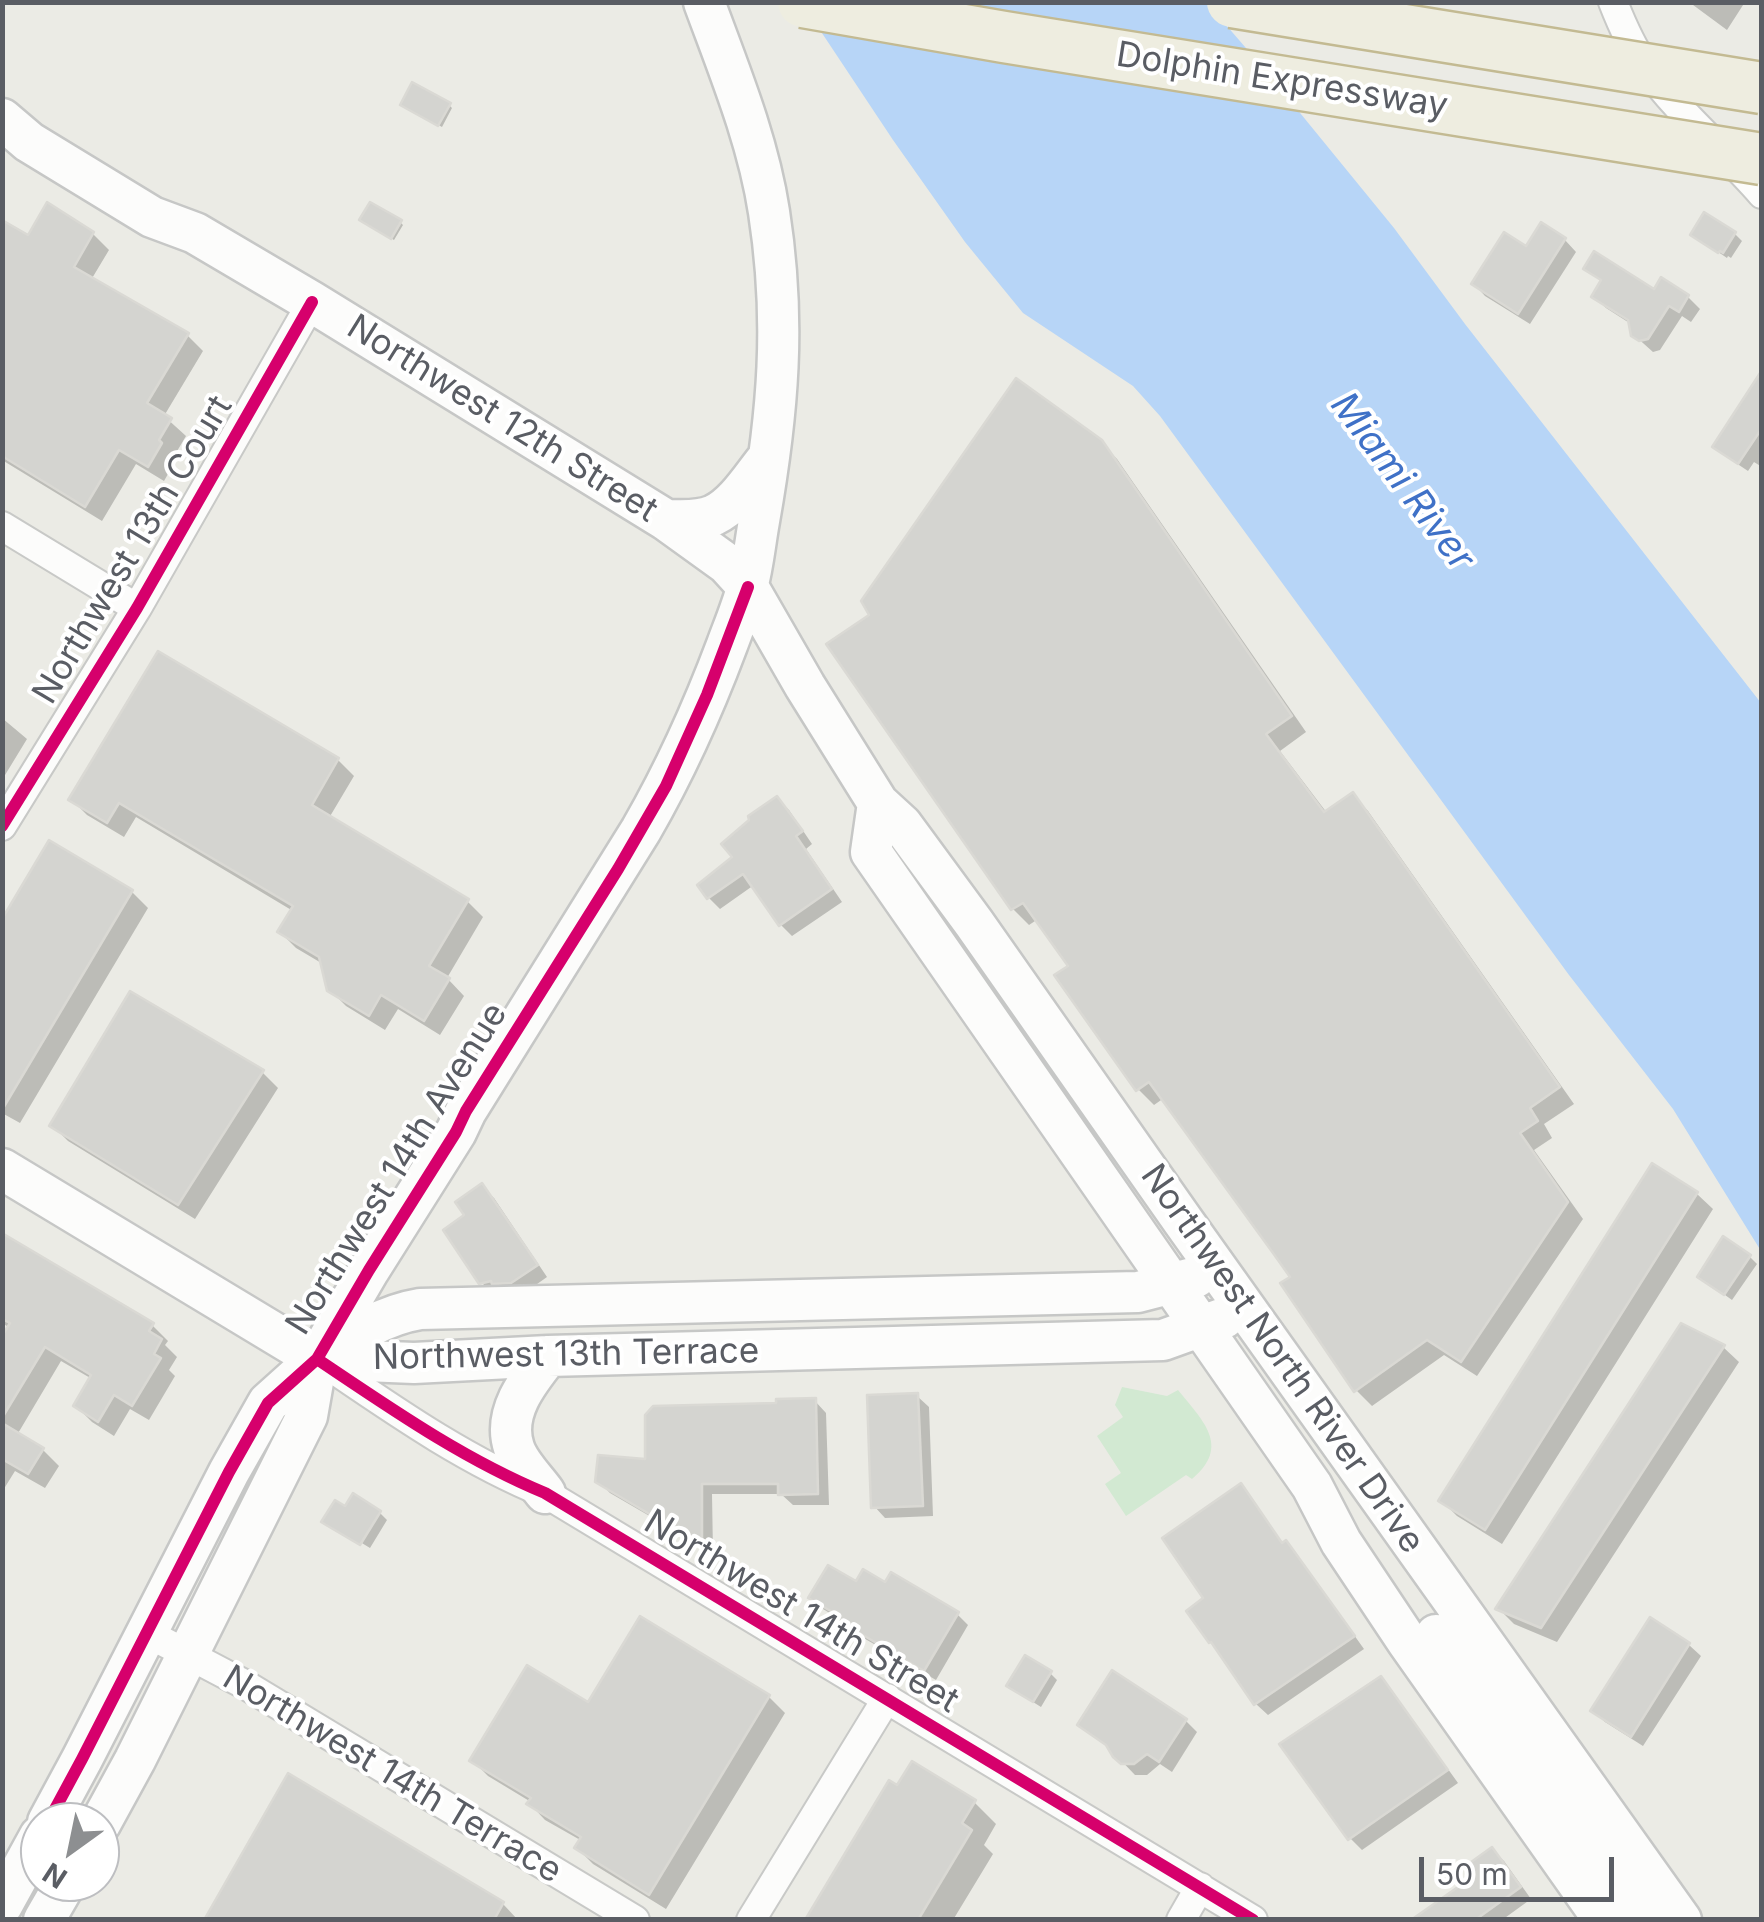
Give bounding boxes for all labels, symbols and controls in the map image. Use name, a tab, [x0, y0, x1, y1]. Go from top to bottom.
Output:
street label: Dolphin Expressway	[1113, 34, 1451, 128]
street label: Northwest 12th Street	[339, 306, 665, 532]
water label: Miami River	[1320, 384, 1484, 580]
street label: Northwest 13th Court	[24, 388, 242, 712]
street label: Northwest 14th Avenue	[278, 995, 516, 1343]
street label: Northwest North River Drive	[1132, 1157, 1432, 1561]
street label: Northwest 13th Terrace	[372, 1331, 760, 1379]
street label: Northwest 14th Street	[636, 1502, 966, 1722]
street label: Northwest 14th Terrace	[215, 1657, 569, 1893]
north arrow	[20, 1802, 120, 1902]
scale bar	[1424, 1837, 1619, 1899]
text: N	[37, 1855, 73, 1896]
text: 50 m	[1436, 1856, 1508, 1892]

